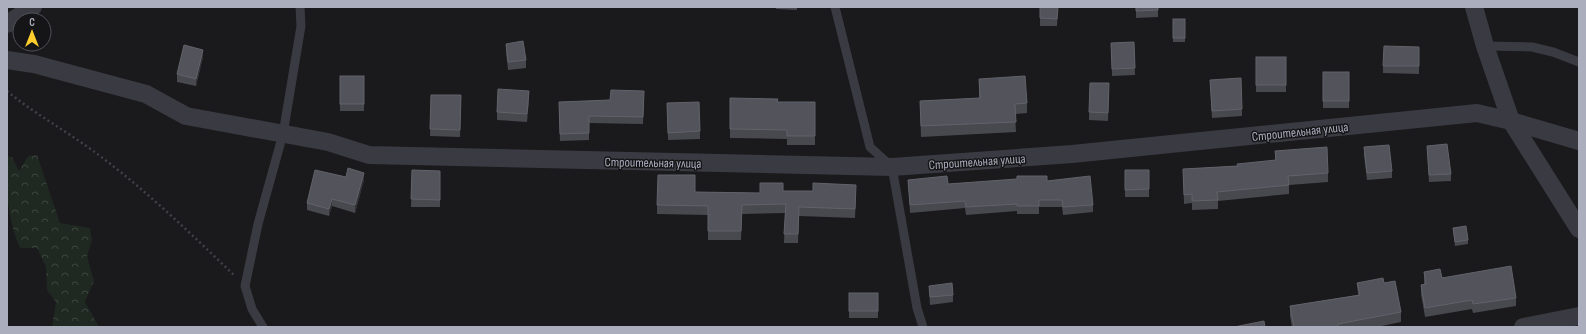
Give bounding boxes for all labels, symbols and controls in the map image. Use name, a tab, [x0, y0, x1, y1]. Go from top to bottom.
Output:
north arrow	[12, 12, 52, 52]
text: С	[29, 16, 35, 29]
street label: Строительная улица	[1251, 119, 1349, 145]
street label: Строительная улица	[928, 151, 1026, 173]
street label: Строительная улица	[604, 154, 702, 172]

